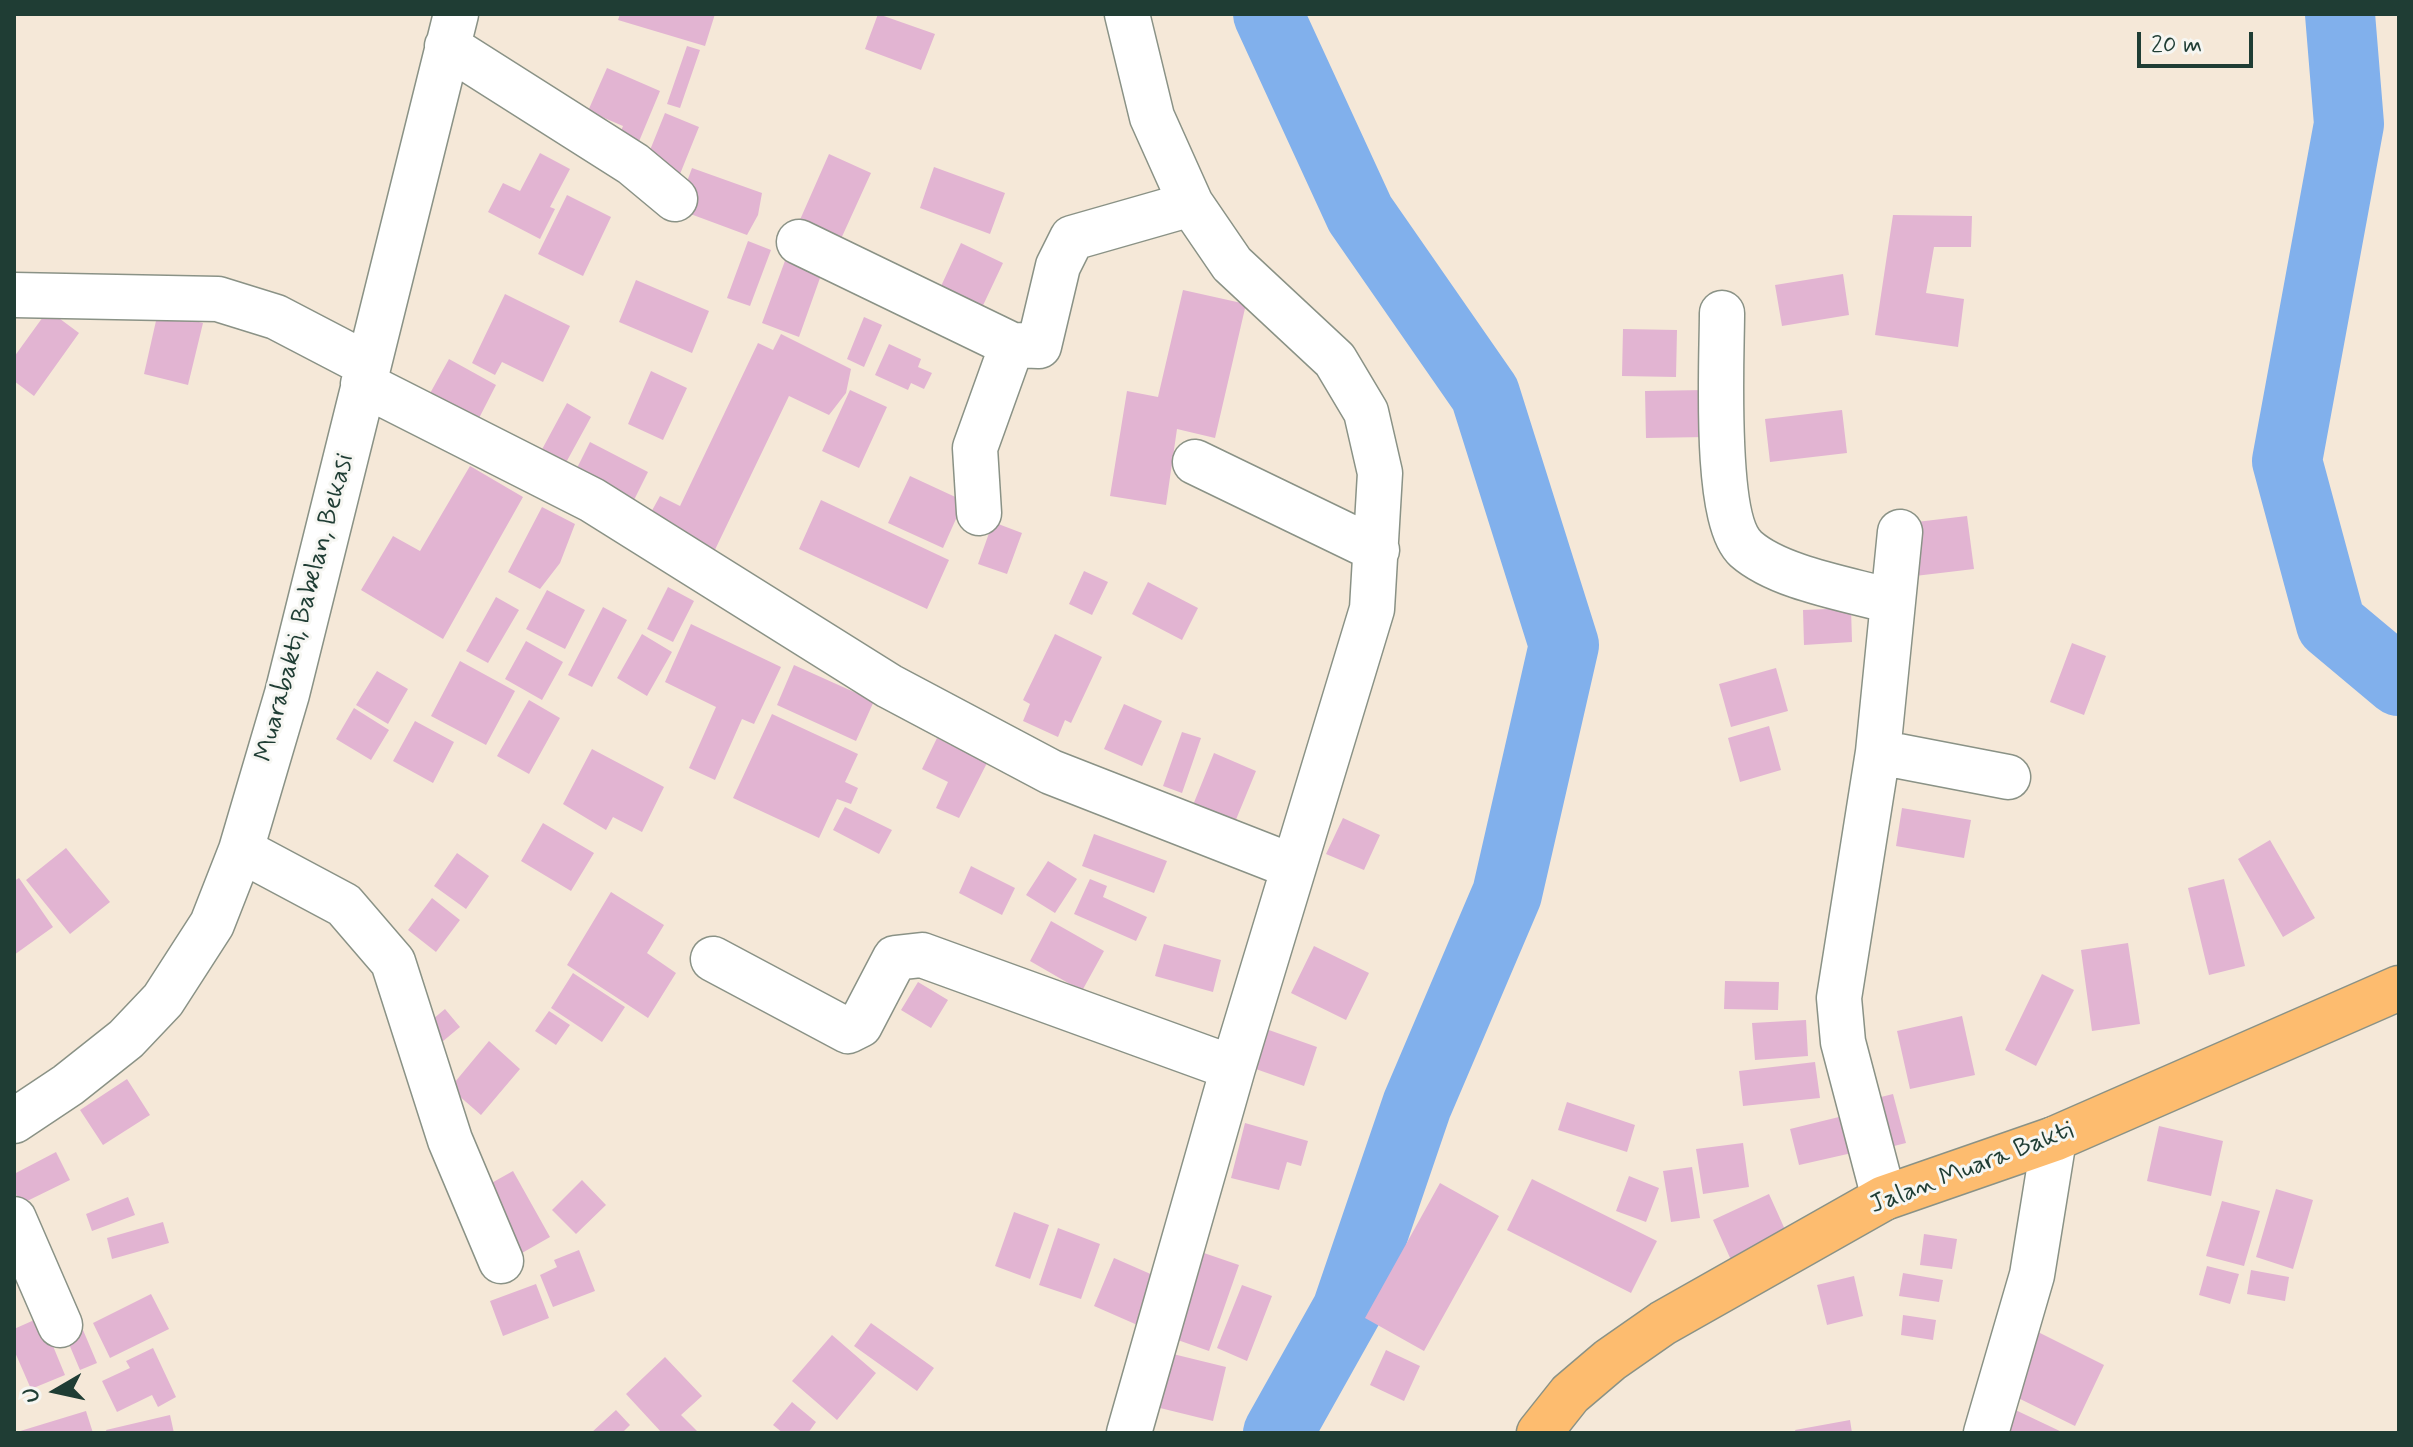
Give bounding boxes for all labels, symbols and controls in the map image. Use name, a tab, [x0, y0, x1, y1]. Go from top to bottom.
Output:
scale bar	[2141, 16, 2257, 66]
text: 20 m	[2151, 30, 2202, 61]
street label: Muarabakti, Babelan, Bekasi	[250, 451, 362, 765]
street label: Jalan Muara Bakti	[1866, 1116, 2078, 1222]
north arrow	[16, 1351, 96, 1431]
text: U	[17, 1385, 47, 1404]

